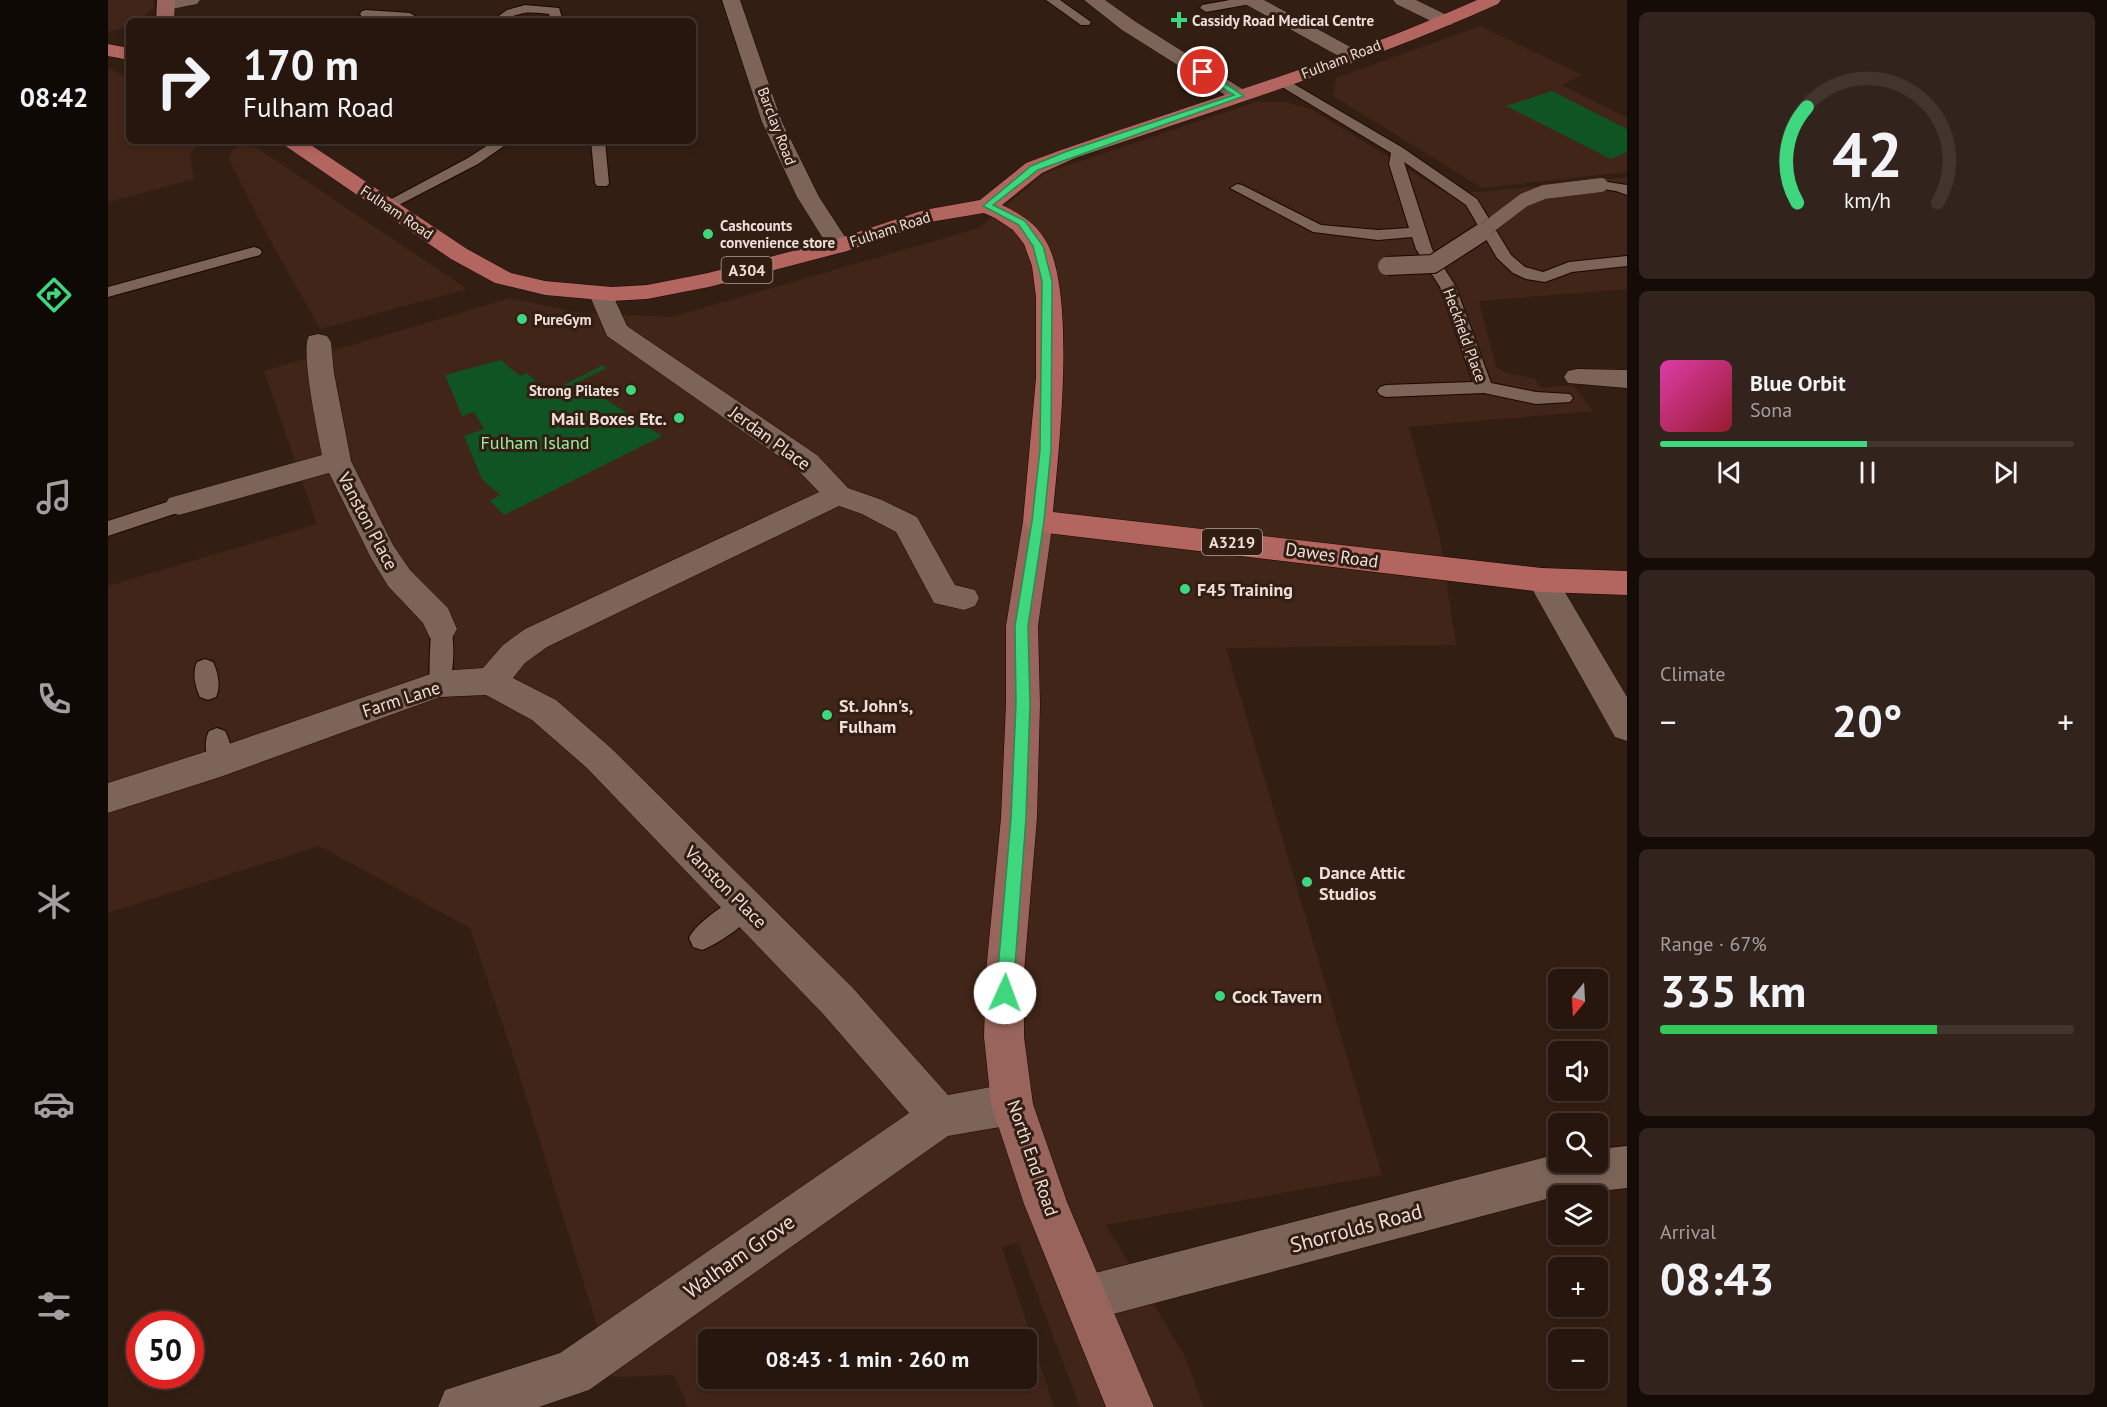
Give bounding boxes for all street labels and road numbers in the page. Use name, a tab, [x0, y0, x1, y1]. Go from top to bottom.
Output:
street label: Fulham Road	[1298, 35, 1384, 83]
street label: Barclay Road	[753, 84, 801, 168]
street label: Fulham Road	[357, 181, 437, 243]
street label: Fulham Road	[847, 207, 933, 251]
road number: A304	[722, 257, 772, 283]
street label: Heckfield Place	[1439, 286, 1491, 384]
street label: Jerdan Place	[724, 400, 815, 475]
street label: Vanston Place	[332, 467, 403, 574]
road number: A3219	[1202, 529, 1262, 555]
street label: Dawes Road	[1284, 537, 1380, 573]
street label: Farm Lane	[359, 676, 443, 722]
street label: Vanston Place	[679, 840, 772, 933]
street label: North End Road	[1002, 1097, 1064, 1219]
street label: Shorrolds Road	[1287, 1197, 1425, 1259]
street label: Walham Grove	[678, 1208, 800, 1304]

